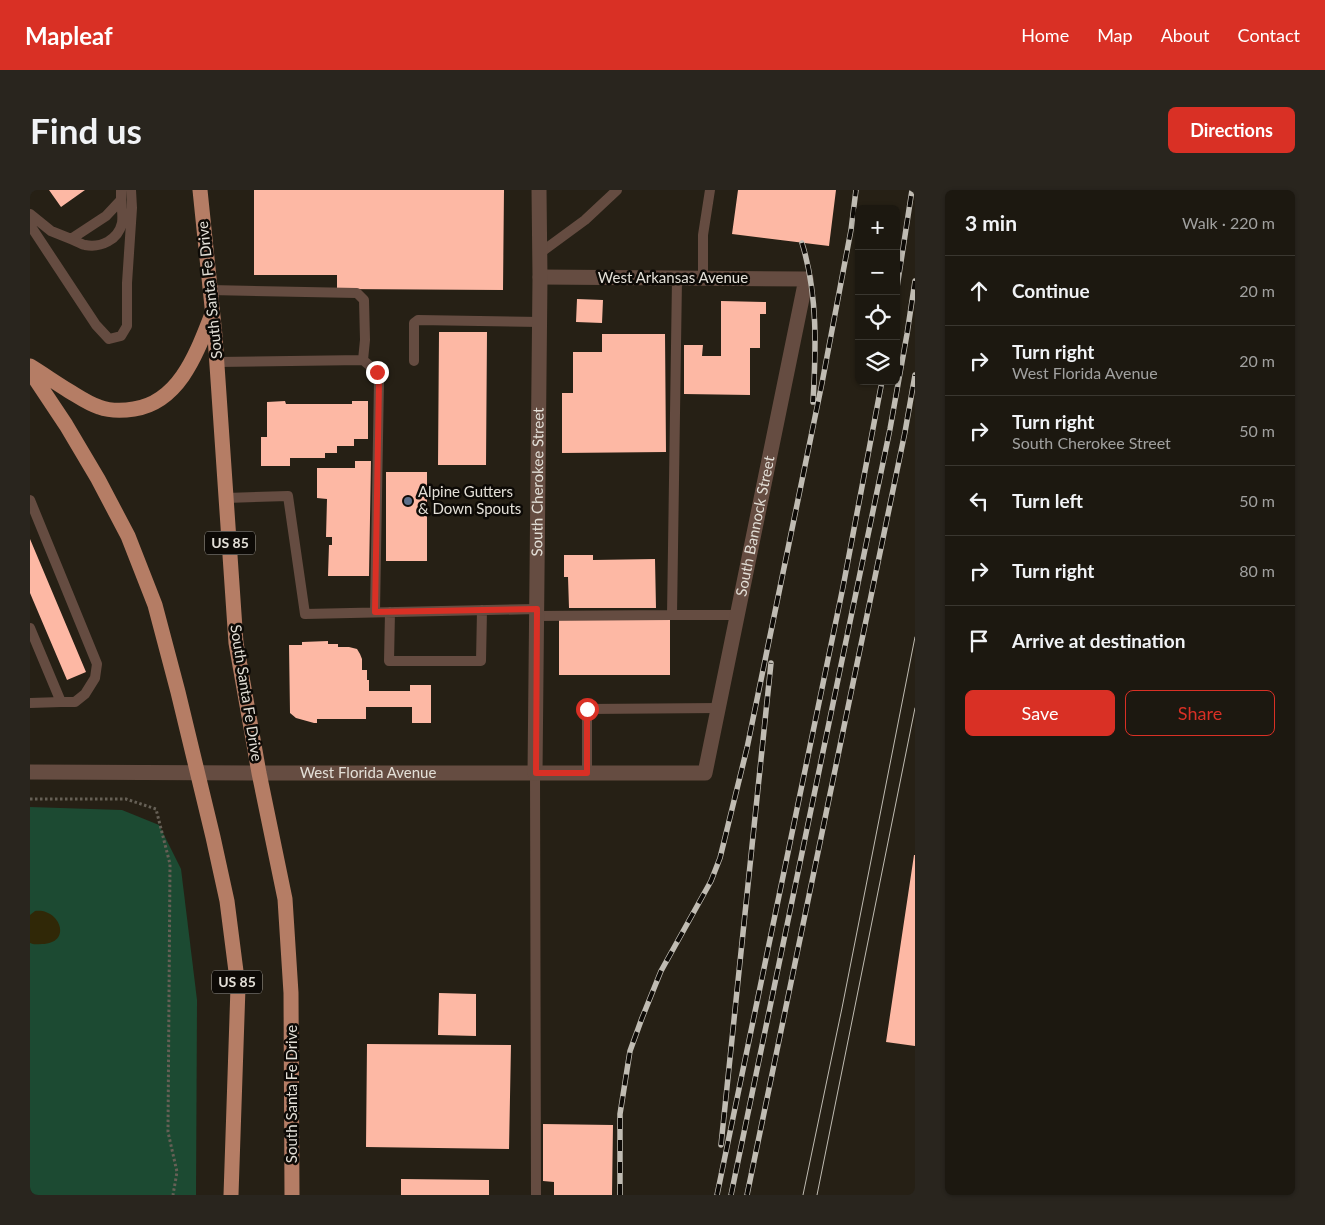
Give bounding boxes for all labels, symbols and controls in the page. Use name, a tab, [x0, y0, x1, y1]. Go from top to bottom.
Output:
text: Mapleaf	[25, 21, 113, 50]
text: Home	[1021, 24, 1069, 46]
text: Map	[1097, 24, 1133, 46]
text: About	[1161, 24, 1210, 46]
text: Contact	[1238, 24, 1300, 46]
button: Directions	[1168, 107, 1295, 153]
text: Find us	[30, 109, 142, 151]
map controls	[855, 205, 900, 385]
button: +	[855, 205, 900, 250]
text: 3 min	[965, 210, 1017, 235]
text: Walk · 220 m	[1182, 213, 1275, 232]
street label: South Santa Fe Drive	[193, 220, 225, 360]
button: −	[855, 250, 900, 295]
street label: West Arkansas Avenue	[598, 268, 748, 286]
icon: ahead	[965, 277, 993, 305]
text: Continue	[1012, 279, 1090, 302]
text: 20 m	[1239, 281, 1275, 300]
button: locate	[855, 295, 900, 340]
button: layers	[855, 340, 900, 385]
text: Turn right	[1012, 340, 1094, 363]
icon: right	[965, 347, 993, 375]
text: 20 m	[1239, 351, 1275, 370]
route end	[366, 361, 389, 384]
text: West Florida Avenue	[1012, 363, 1158, 382]
street label: South Cherokee Street	[527, 407, 547, 557]
text: Turn right	[1012, 410, 1094, 433]
icon: right	[965, 417, 993, 445]
text: 50 m	[1239, 421, 1275, 440]
text: South Cherokee Street	[1012, 433, 1171, 452]
street label: South Bannock Street	[731, 453, 778, 598]
place label: Alpine Gutters & Down Spouts	[418, 482, 521, 517]
icon: left	[965, 487, 993, 515]
text: Turn left	[1012, 489, 1083, 512]
text: 50 m	[1239, 491, 1275, 510]
marker: Alpine Gutters & Down Spouts	[402, 495, 414, 507]
road number: US 85	[205, 532, 255, 554]
icon: right	[965, 557, 993, 585]
text: Turn right	[1012, 559, 1094, 582]
text: 80 m	[1239, 561, 1275, 580]
street label: South Santa Fe Drive	[227, 623, 267, 763]
icon: arrive	[965, 627, 993, 655]
text: Arrive at destination	[1012, 629, 1185, 652]
button: Save	[965, 690, 1115, 736]
button: Share	[1125, 690, 1275, 736]
route start	[576, 698, 599, 721]
street label: West Florida Avenue	[300, 763, 436, 781]
road number: US 85	[212, 970, 262, 994]
street label: South Santa Fe Drive	[282, 1025, 300, 1163]

